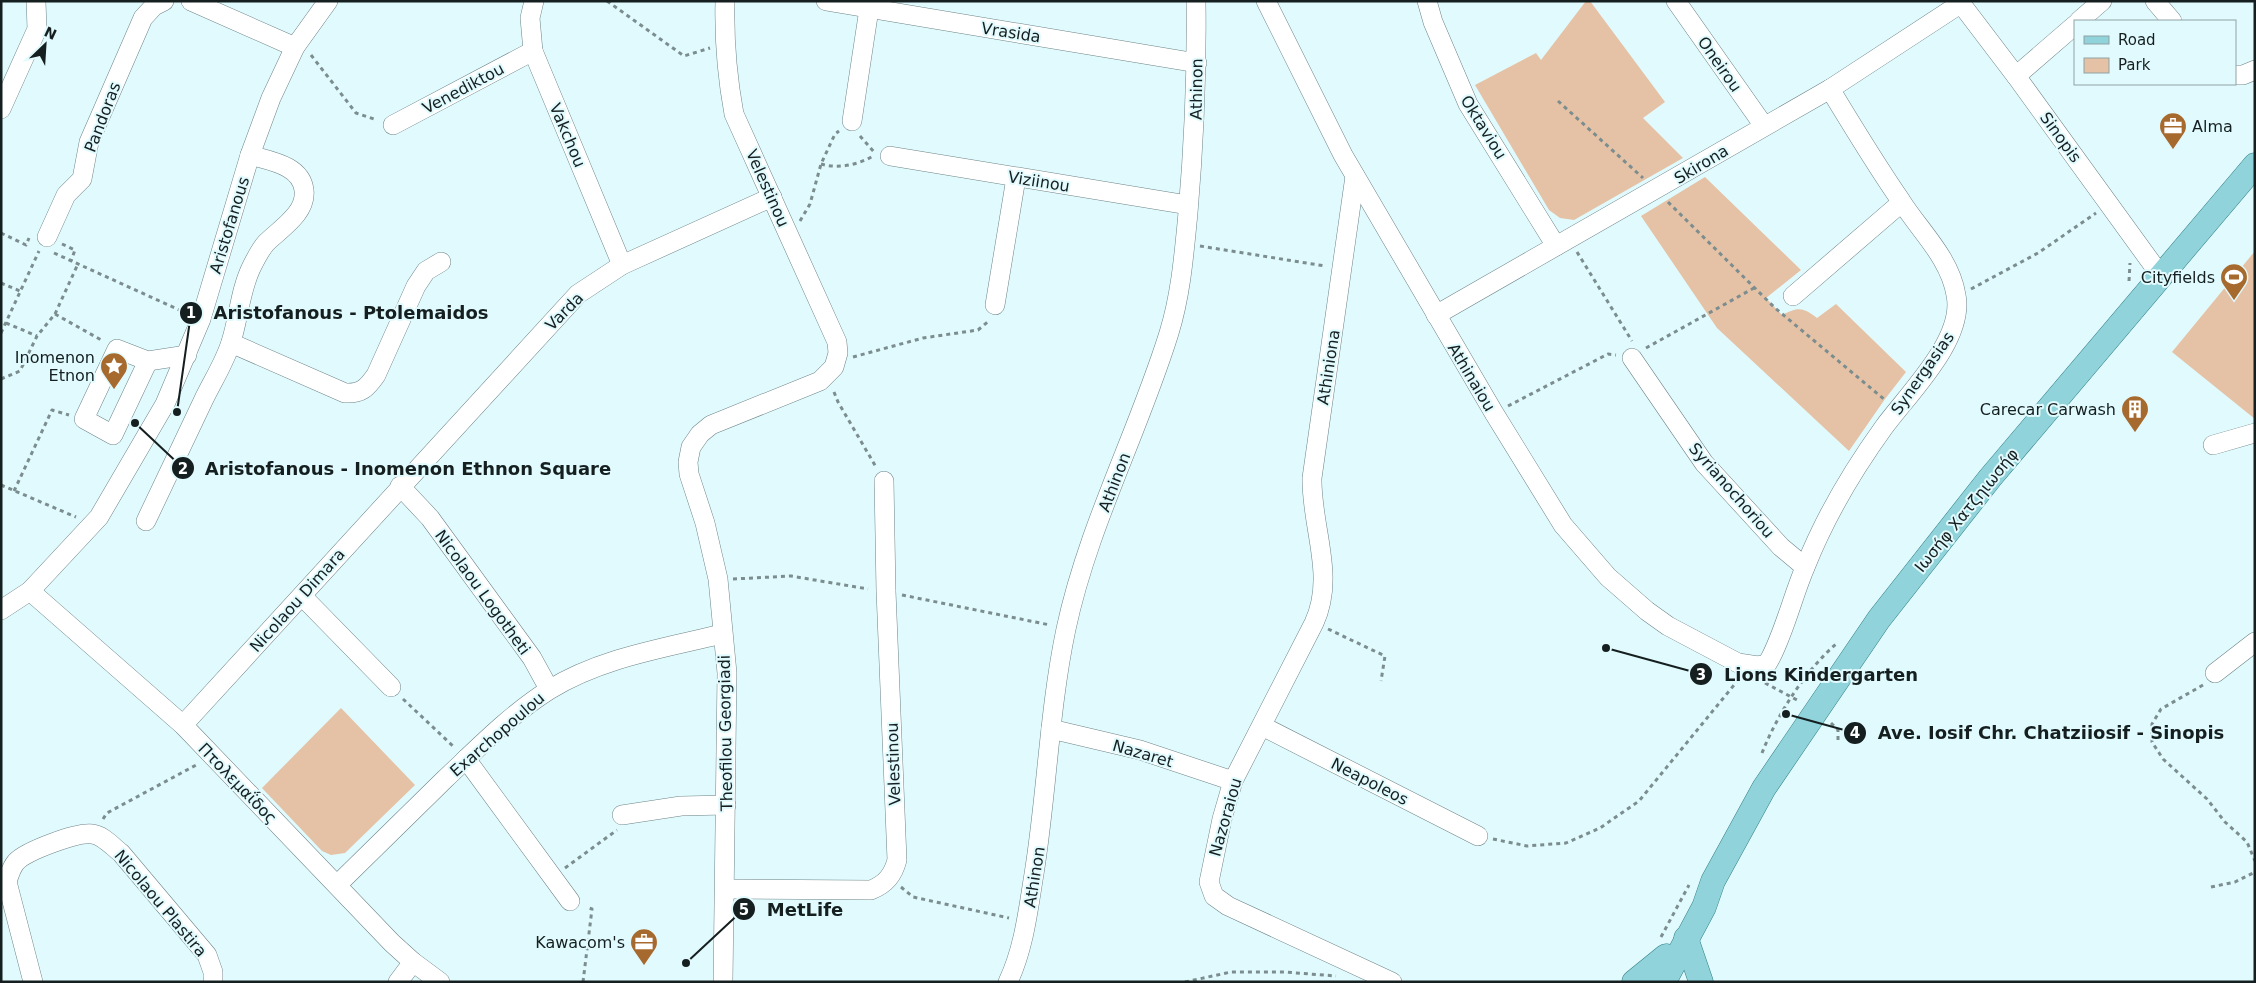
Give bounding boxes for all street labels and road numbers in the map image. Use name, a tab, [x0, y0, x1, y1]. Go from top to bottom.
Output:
street label: Vrasida	[980, 18, 1042, 47]
street label: Oneirou	[1694, 33, 1745, 96]
street label: Athinon	[1186, 58, 1207, 120]
street label: Venediktou	[419, 59, 507, 118]
street label: Pandoras	[80, 79, 125, 155]
street label: Oktaviou	[1457, 92, 1511, 163]
street label: Vakchou	[546, 100, 589, 170]
street label: Sinopis	[2036, 108, 2085, 166]
street label: Skirona	[1671, 141, 1732, 188]
street label: Velestinou	[742, 146, 793, 230]
street label: Viziinou	[1007, 167, 1071, 196]
street label: Aristofanous	[206, 174, 253, 276]
street label: Varda	[541, 288, 587, 334]
street label: Athiniona	[1313, 328, 1344, 406]
street label: Synergasias	[1887, 328, 1958, 418]
street label: Athinaiou	[1444, 340, 1499, 415]
street label: Syrianochoriou	[1685, 439, 1778, 542]
street label: Ιωσήφ Χατζηιωσήφ	[1911, 445, 2022, 576]
street label: Athinon	[1095, 450, 1134, 514]
street label: Nicolaou Logotheti	[431, 526, 534, 658]
street label: Nicolaou Dimara	[246, 545, 349, 656]
street label: Theofilou Georgiadi	[715, 655, 736, 812]
street label: Exarchopoulou	[446, 688, 548, 781]
street label: Velestinou	[883, 722, 904, 806]
street label: Nazaret	[1110, 736, 1175, 771]
street label: Πτολεμαΐδος	[194, 738, 282, 828]
street label: Neapoleos	[1328, 754, 1412, 809]
street label: Nazoraiou	[1205, 776, 1246, 859]
street label: Athinon	[1020, 845, 1049, 909]
street label: Nicolaou Plastira	[110, 846, 211, 961]

